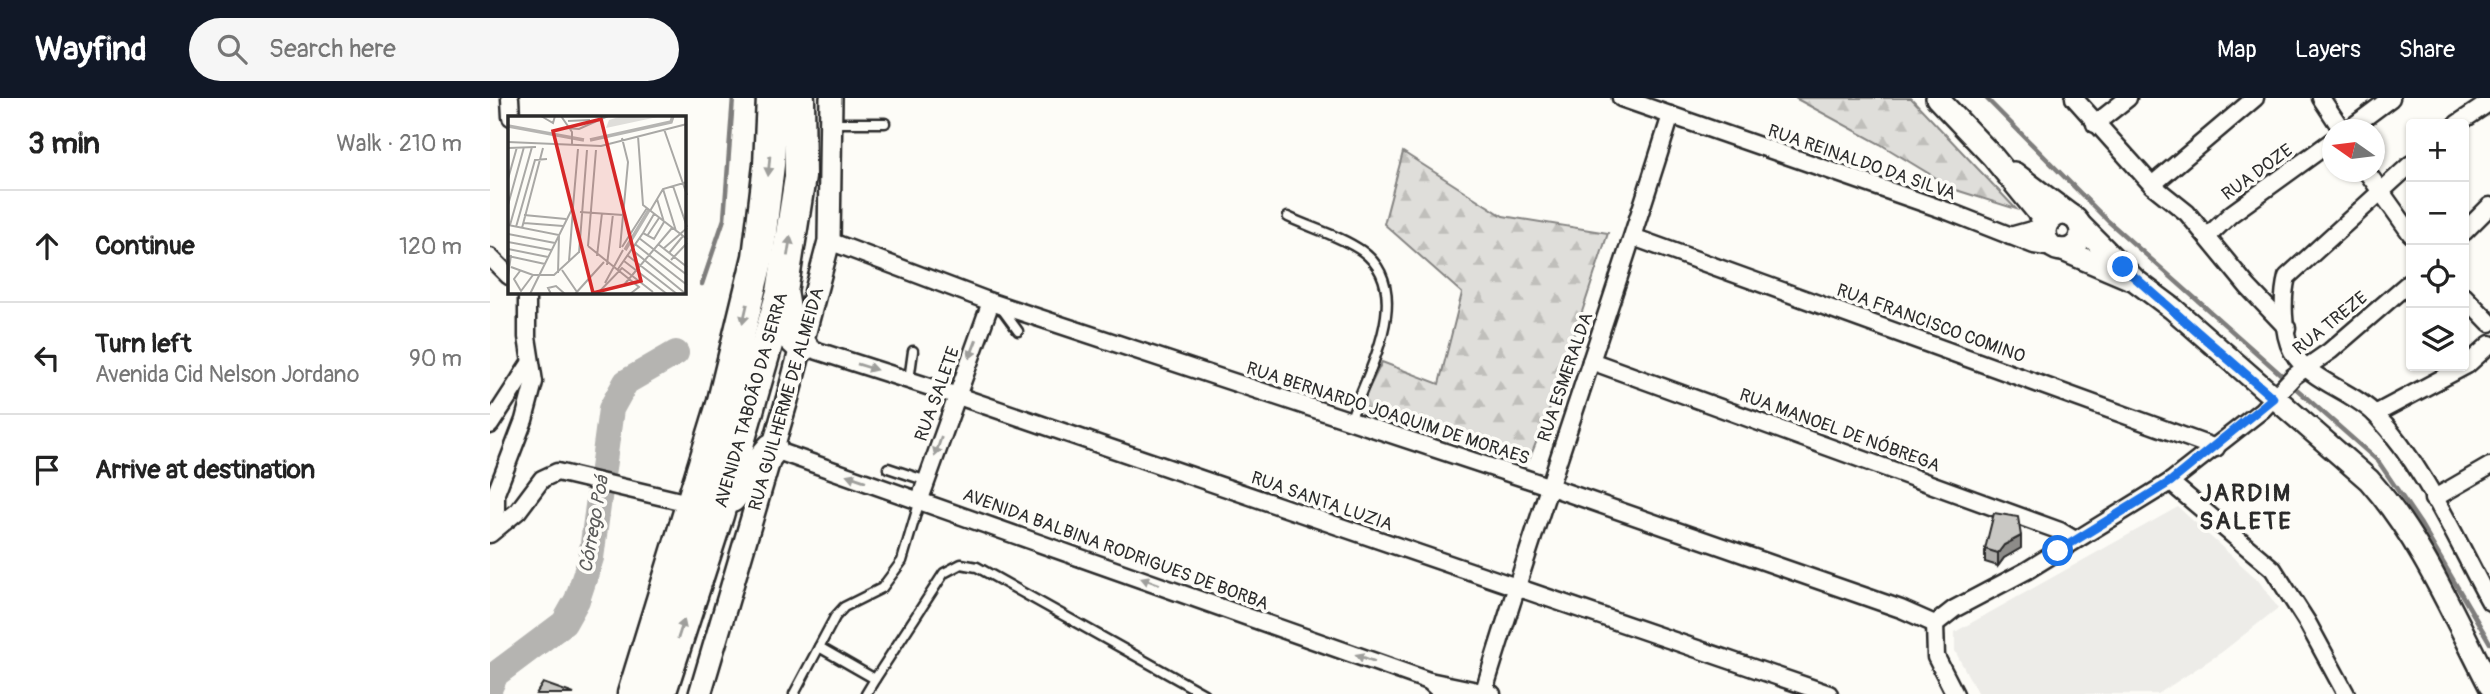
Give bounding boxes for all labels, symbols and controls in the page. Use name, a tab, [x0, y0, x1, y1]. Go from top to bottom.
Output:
search box	[189, 18, 679, 81]
text: Wayfind	[35, 29, 147, 70]
icon: search	[213, 30, 251, 68]
text: Search here	[269, 33, 396, 65]
text: Map	[2217, 35, 2257, 64]
text: Layers	[2295, 35, 2361, 64]
text: Share	[2399, 35, 2455, 64]
inset map	[508, 116, 686, 294]
north arrow	[2322, 119, 2385, 182]
map controls	[2406, 119, 2469, 371]
button: +	[2406, 119, 2469, 182]
street label: RUA REINALDO DA SILVA	[1765, 120, 1959, 206]
text: 3 min	[28, 125, 100, 162]
text: Walk · 210 m	[336, 129, 462, 158]
street label: RUA DOZE	[2217, 139, 2297, 206]
one-way arrow	[763, 155, 774, 177]
button: −	[2406, 182, 2469, 245]
icon: ahead	[28, 227, 66, 265]
text: Continue	[95, 230, 195, 262]
text: 120 m	[399, 232, 462, 261]
one-way arrow	[784, 234, 795, 256]
button: locate	[2406, 245, 2469, 308]
route end	[2107, 251, 2138, 282]
street label: RUA FRANCISCO COMINO	[1833, 279, 2028, 368]
street label: RUA GUILHERME DE ALMEIDA	[744, 285, 829, 513]
street label: RUA TREZE	[2288, 286, 2372, 360]
street label: AVENIDA TABOÃO DA SERRA	[710, 290, 793, 510]
one-way arrow	[739, 303, 750, 325]
button: layers	[2406, 308, 2469, 371]
street label: RUA ESMERALDA	[1533, 309, 1598, 445]
text: Turn left	[95, 328, 191, 360]
one-way arrow	[968, 338, 979, 359]
icon: left	[28, 339, 66, 377]
text: 90 m	[409, 344, 462, 373]
street label: RUA SALETE	[910, 344, 965, 445]
street label: RUA BERNARDO JOAQUIM DE MORAES	[1243, 357, 1532, 470]
text: Avenida Cid Nelson Jordano	[95, 360, 359, 389]
one-way arrow	[856, 362, 877, 372]
street label: RUA MANOEL DE NÓBREGA	[1736, 382, 1944, 478]
one-way arrow	[932, 437, 943, 458]
icon: arrive	[28, 451, 66, 489]
text: Arrive at destination	[95, 454, 315, 486]
street label: RUA SANTA LUZIA	[1248, 466, 1396, 537]
one-way arrow	[845, 472, 866, 483]
water label: Córrego Poá	[574, 473, 615, 575]
district label: JARDIM SALETE	[2199, 479, 2293, 536]
street label: AVENIDA BALBINA RODRIGUES DE BORBA	[960, 483, 1272, 616]
route start	[2042, 535, 2073, 566]
one-way arrow	[1140, 576, 1161, 587]
one-way arrow	[676, 618, 687, 639]
one-way arrow	[1354, 652, 1375, 663]

